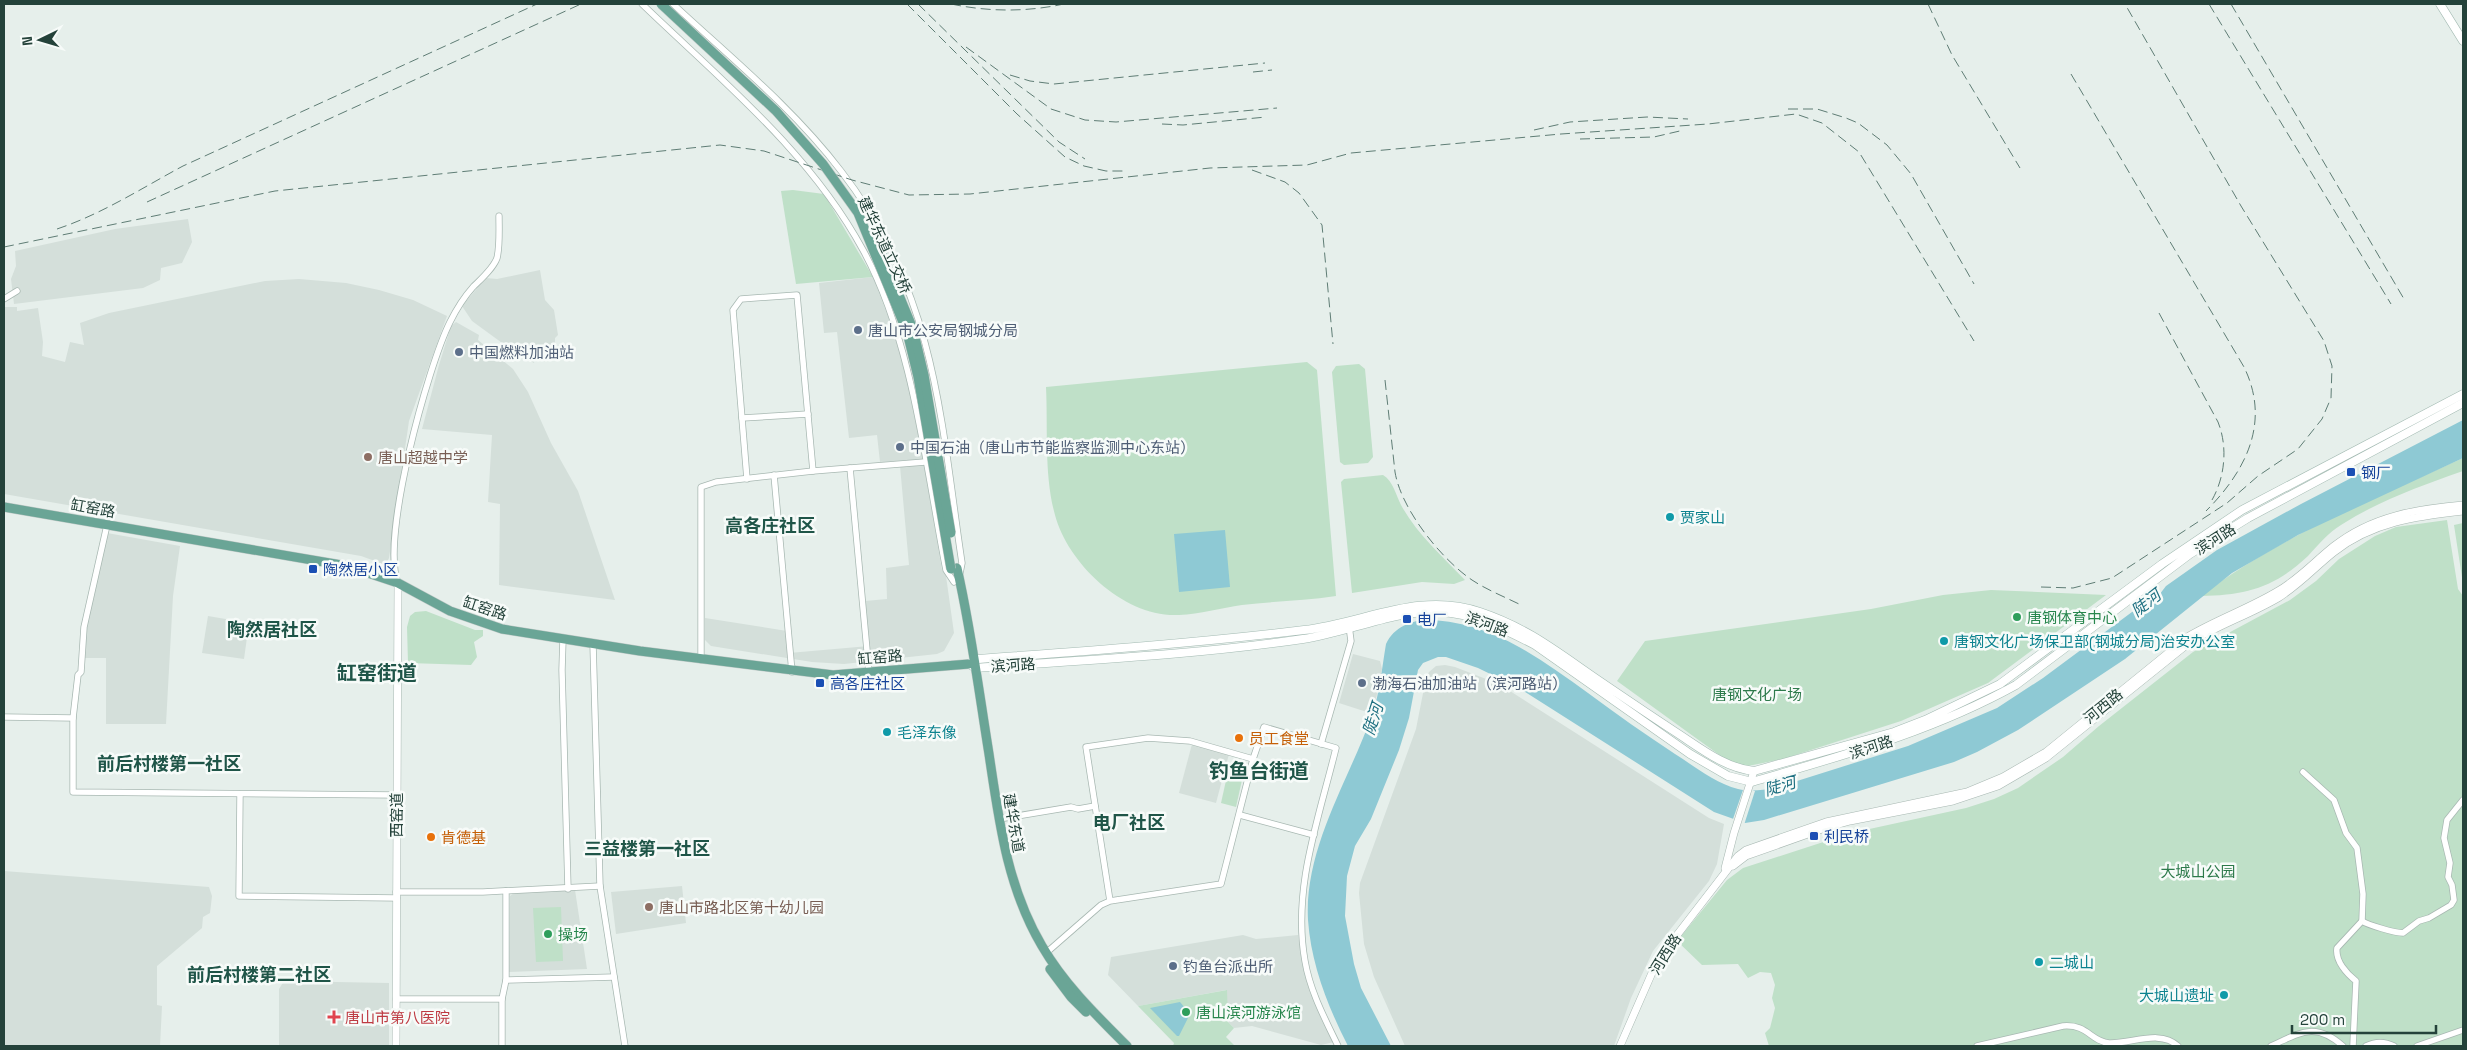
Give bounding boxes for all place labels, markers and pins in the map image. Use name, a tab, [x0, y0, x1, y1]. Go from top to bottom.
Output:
place label: 唐山市公安局钢城分局	[868, 321, 1018, 340]
marker: 唐山市公安局钢城分局	[852, 324, 864, 336]
place label: 中国燃料加油站	[469, 343, 574, 362]
marker: 中国燃料加油站	[453, 346, 465, 358]
place label: 中国石油（唐山市节能监察监测中心东站）	[910, 438, 1195, 457]
marker: 中国石油（唐山市节能监察监测中心东站）	[894, 441, 906, 453]
place label: 唐山超越中学	[378, 448, 468, 467]
marker: 唐山超越中学	[362, 451, 374, 463]
place label: 钢厂	[2361, 463, 2391, 482]
marker: 钢厂	[2345, 466, 2357, 478]
place label: 贾家山	[1680, 508, 1725, 527]
marker: 贾家山	[1664, 511, 1676, 523]
place label: 陶然居小区	[323, 560, 398, 579]
marker: 陶然居小区	[307, 563, 319, 575]
place label: 唐钢体育中心	[2027, 608, 2117, 627]
place label: 电厂	[1417, 610, 1447, 629]
marker: 唐钢体育中心	[2011, 611, 2023, 623]
marker: 电厂	[1401, 613, 1413, 625]
place label: 唐钢文化广场保卫部(钢城分局)治安办公室	[1954, 632, 2235, 652]
marker: 唐钢文化广场保卫部(钢城分局)治安办公室	[1938, 635, 1950, 647]
place label: 高各庄社区	[830, 674, 905, 693]
place label: 渤海石油加油站（滨河路站）	[1372, 674, 1567, 693]
marker: 高各庄社区	[814, 677, 826, 689]
marker: 渤海石油加油站（滨河路站）	[1356, 677, 1368, 689]
place label: 毛泽东像	[897, 723, 957, 742]
marker: 毛泽东像	[881, 726, 893, 738]
place label: 员工食堂	[1249, 729, 1309, 748]
marker: 员工食堂	[1233, 732, 1245, 744]
place label: 利民桥	[1824, 827, 1869, 846]
place label: 肯德基	[441, 828, 486, 847]
marker: 利民桥	[1808, 830, 1820, 842]
marker: 肯德基	[425, 831, 437, 843]
place label: 唐山市路北区第十幼儿园	[659, 898, 824, 917]
marker: 唐山市路北区第十幼儿园	[643, 901, 655, 913]
place label: 操场	[558, 925, 588, 944]
marker: 操场	[542, 928, 554, 940]
place label: 二城山	[2049, 953, 2094, 972]
marker: 二城山	[2033, 956, 2045, 968]
place label: 钓鱼台派出所	[1183, 957, 1273, 976]
marker: 钓鱼台派出所	[1167, 960, 1179, 972]
place label: 大城山遗址	[2139, 986, 2214, 1005]
marker: 大城山遗址	[2218, 989, 2230, 1001]
place label: 唐山滨河游泳馆	[1196, 1003, 1301, 1022]
marker: 唐山滨河游泳馆	[1180, 1006, 1192, 1018]
place label: 唐山市第八医院	[345, 1008, 450, 1027]
marker: 唐山市第八医院	[327, 1010, 341, 1024]

